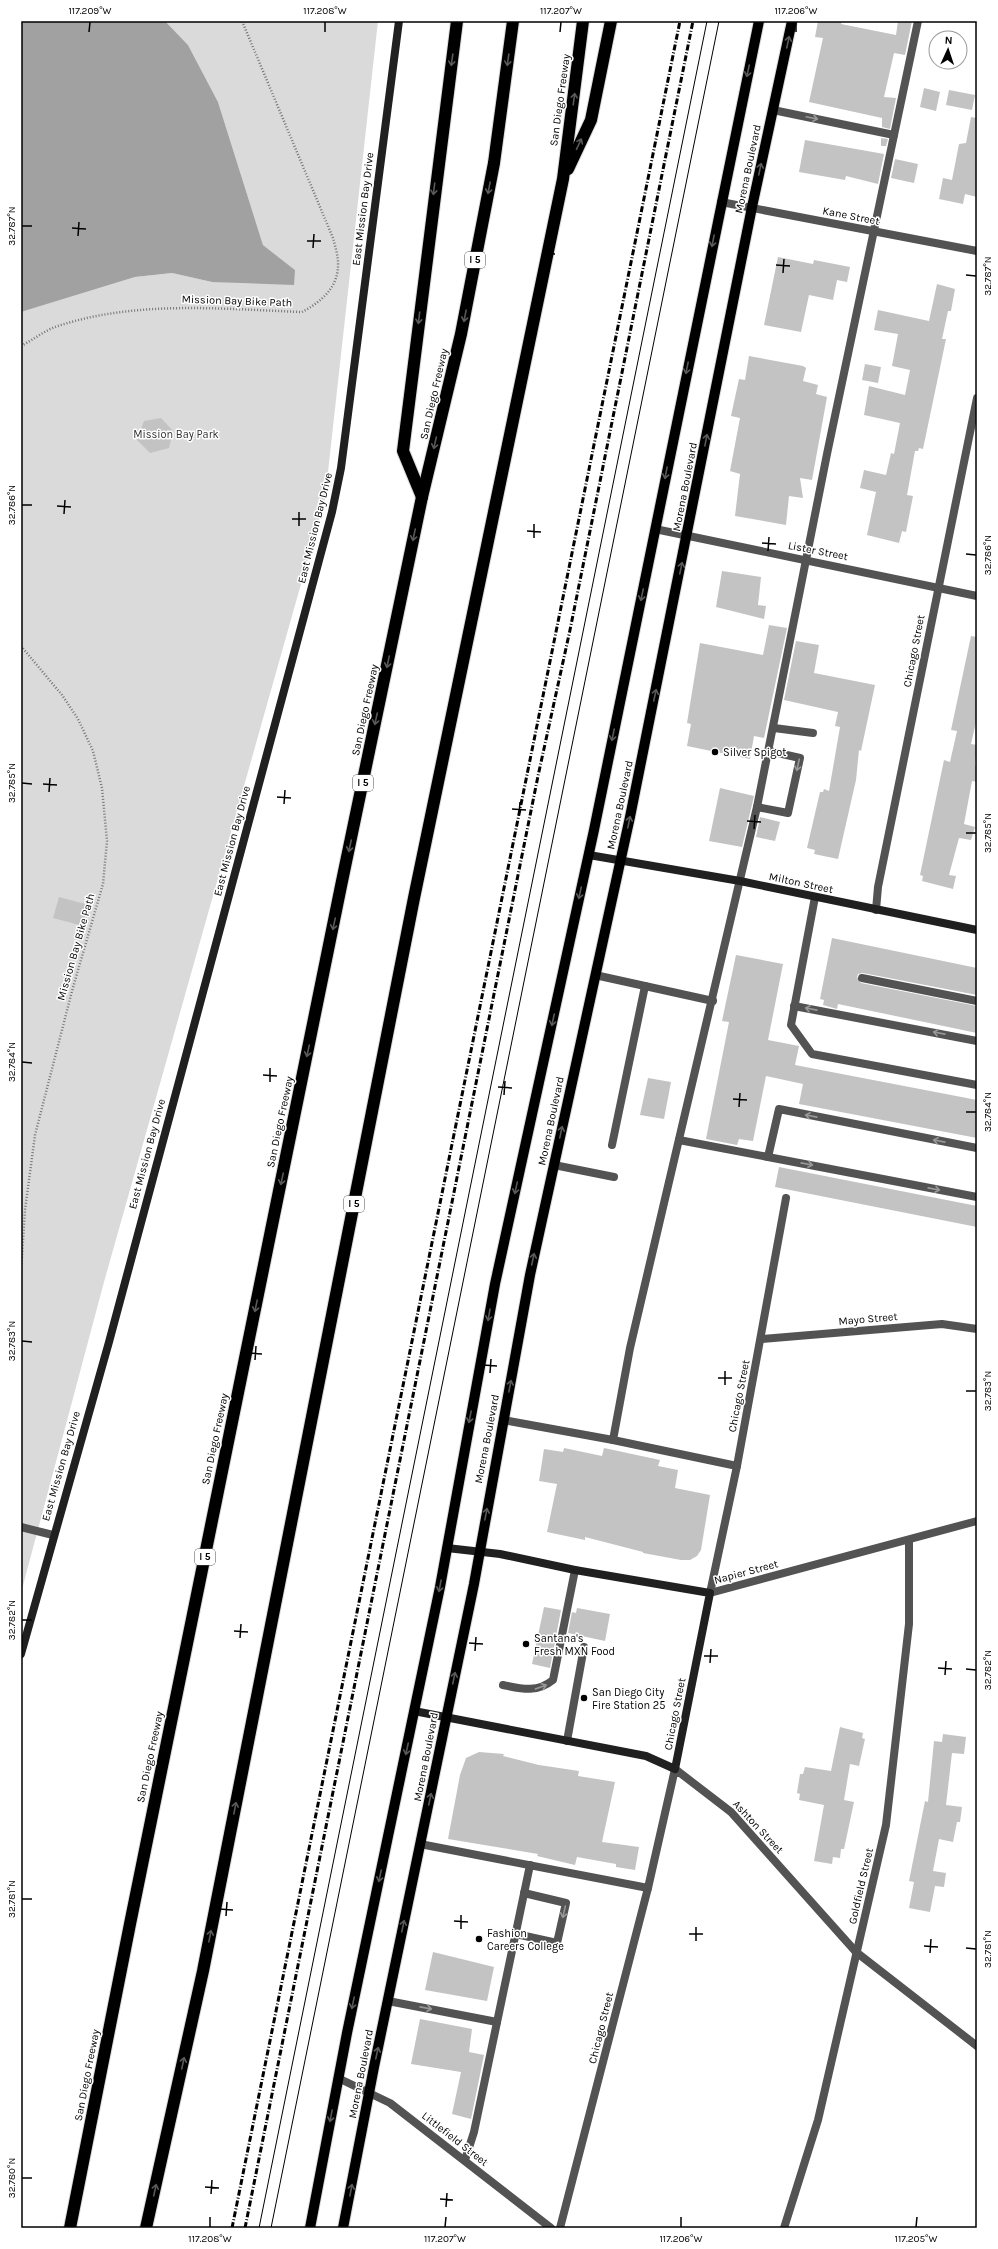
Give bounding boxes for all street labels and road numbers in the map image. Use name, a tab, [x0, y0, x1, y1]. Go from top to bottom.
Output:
street label: San Diego Freeway	[547, 53, 573, 147]
street label: Morena Boulevard	[732, 123, 764, 215]
street label: East Mission Bay Drive	[350, 151, 376, 266]
street label: Kane Street	[821, 204, 881, 228]
road number: I 5	[465, 252, 485, 268]
street label: Mission Bay Bike Path	[181, 293, 293, 309]
street label: San Diego Freeway	[417, 347, 451, 441]
street label: Morena Boulevard	[670, 441, 700, 533]
street label: East Mission Bay Drive	[295, 471, 335, 585]
street label: Lister Street	[787, 539, 849, 563]
street label: Chicago Street	[901, 614, 927, 688]
street label: San Diego Freeway	[349, 663, 381, 757]
street label: Morena Boulevard	[604, 759, 636, 851]
road number: I 5	[353, 775, 373, 791]
street label: East Mission Bay Drive	[211, 784, 253, 898]
street label: Milton Street	[768, 870, 834, 896]
street label: Mission Bay Bike Path	[54, 892, 98, 1002]
street label: San Diego Freeway	[264, 1075, 296, 1169]
street label: Morena Boulevard	[535, 1075, 567, 1167]
street label: East Mission Bay Drive	[126, 1097, 168, 1211]
road number: I 5	[344, 1196, 364, 1212]
street label: Mayo Street	[838, 1310, 898, 1328]
street label: Chicago Street	[726, 1359, 752, 1433]
street label: San Diego Freeway	[199, 1392, 231, 1486]
street label: Morena Boulevard	[472, 1393, 502, 1485]
street label: East Mission Bay Drive	[39, 1409, 83, 1522]
road number: I 5	[195, 1549, 215, 1565]
street label: Napier Street	[713, 1557, 779, 1587]
street label: Chicago Street	[662, 1677, 688, 1751]
street label: San Diego Freeway	[134, 1710, 166, 1804]
street label: Morena Boulevard	[411, 1711, 441, 1803]
street label: Ashton Street	[730, 1798, 786, 1856]
street label: Goldfield Street	[846, 1847, 876, 1925]
street label: Chicago Street	[586, 1991, 616, 2065]
street label: San Diego Freeway	[72, 2028, 102, 2122]
street label: Morena Boulevard	[346, 2028, 376, 2120]
street label: Littlefield Street	[419, 2109, 491, 2169]

